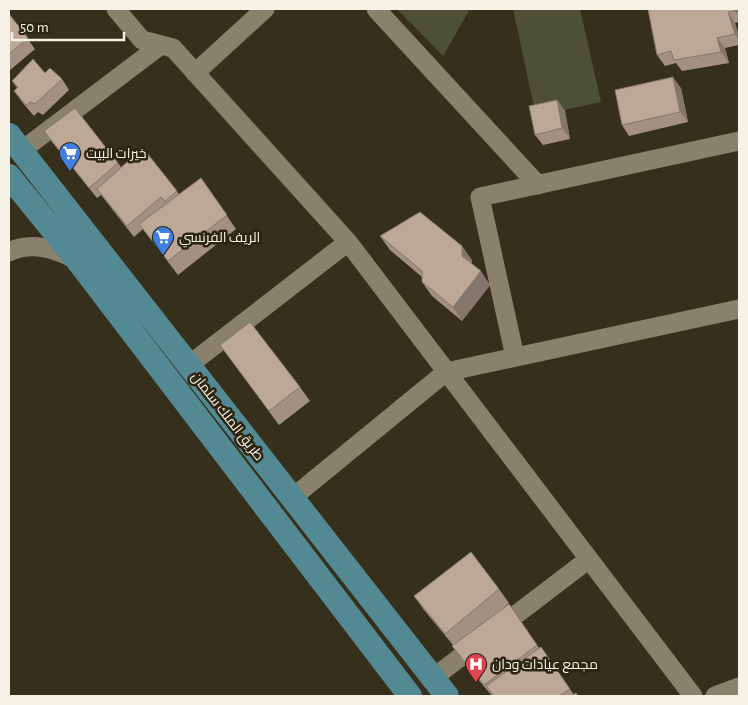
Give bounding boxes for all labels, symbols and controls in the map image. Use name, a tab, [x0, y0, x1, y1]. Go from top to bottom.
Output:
scale bar	[12, 10, 125, 42]
text: 50 m	[20, 20, 49, 35]
supermarket icon: خيرات البيت	[58, 141, 82, 172]
place label: خيرات البيت	[86, 147, 147, 161]
supermarket icon: الريف الفرنسي	[151, 225, 175, 256]
place label: الريف الفرنسي	[179, 231, 260, 248]
street label: طريق الملك سلمان	[188, 370, 266, 464]
hospital icon: مجمع عيادات ودان	[464, 652, 488, 683]
place label: مجمع عيادات ودان	[492, 658, 598, 673]

